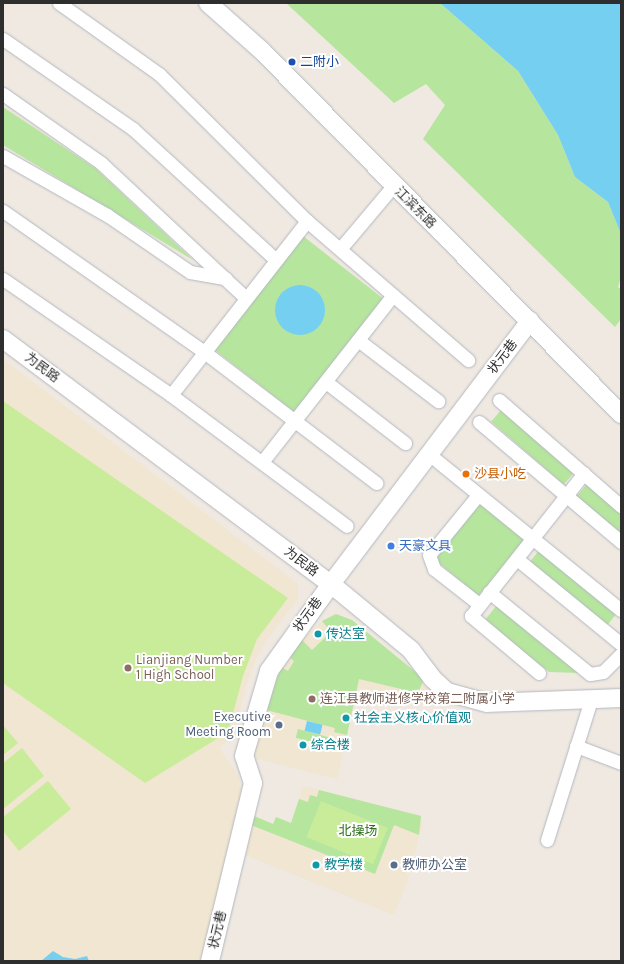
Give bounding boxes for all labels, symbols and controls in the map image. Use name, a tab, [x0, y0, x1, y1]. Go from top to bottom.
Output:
place label: 二附小	[300, 54, 339, 70]
marker: 二附小	[287, 57, 297, 67]
street label: 江滨东路	[391, 184, 439, 232]
street label: 状元巷	[485, 337, 521, 377]
street label: 为民路	[22, 350, 62, 386]
place label: 沙县小吃	[474, 466, 526, 482]
marker: 沙县小吃	[461, 469, 471, 479]
place label: 天豪文具	[399, 538, 451, 554]
marker: 天豪文具	[386, 541, 396, 551]
street label: 为民路	[281, 544, 321, 580]
street label: 状元巷	[290, 595, 326, 635]
place label: 传达室	[326, 626, 365, 642]
marker: 传达室	[313, 629, 323, 639]
place label: Lianjiang Number 1 High School	[136, 653, 242, 684]
marker: Lianjiang Number 1 High School	[123, 663, 133, 673]
place label: 连江县教师进修学校第二附属小学	[320, 691, 515, 707]
marker: 连江县教师进修学校第二附属小学	[307, 694, 317, 704]
place label: Executive Meeting Room	[185, 710, 271, 741]
place label: 社会主义核心价值观	[354, 710, 471, 726]
marker: 社会主义核心价值观	[341, 713, 351, 723]
marker: Executive Meeting Room	[274, 720, 284, 730]
place label: 综合楼	[311, 737, 350, 753]
marker: 综合楼	[298, 740, 308, 750]
park label: 北操场	[339, 823, 377, 839]
place label: 教学楼	[324, 857, 363, 873]
place label: 教师办公室	[402, 857, 467, 873]
marker: 教学楼	[311, 860, 321, 870]
marker: 教师办公室	[389, 860, 399, 870]
street label: 状元巷	[206, 909, 230, 951]

